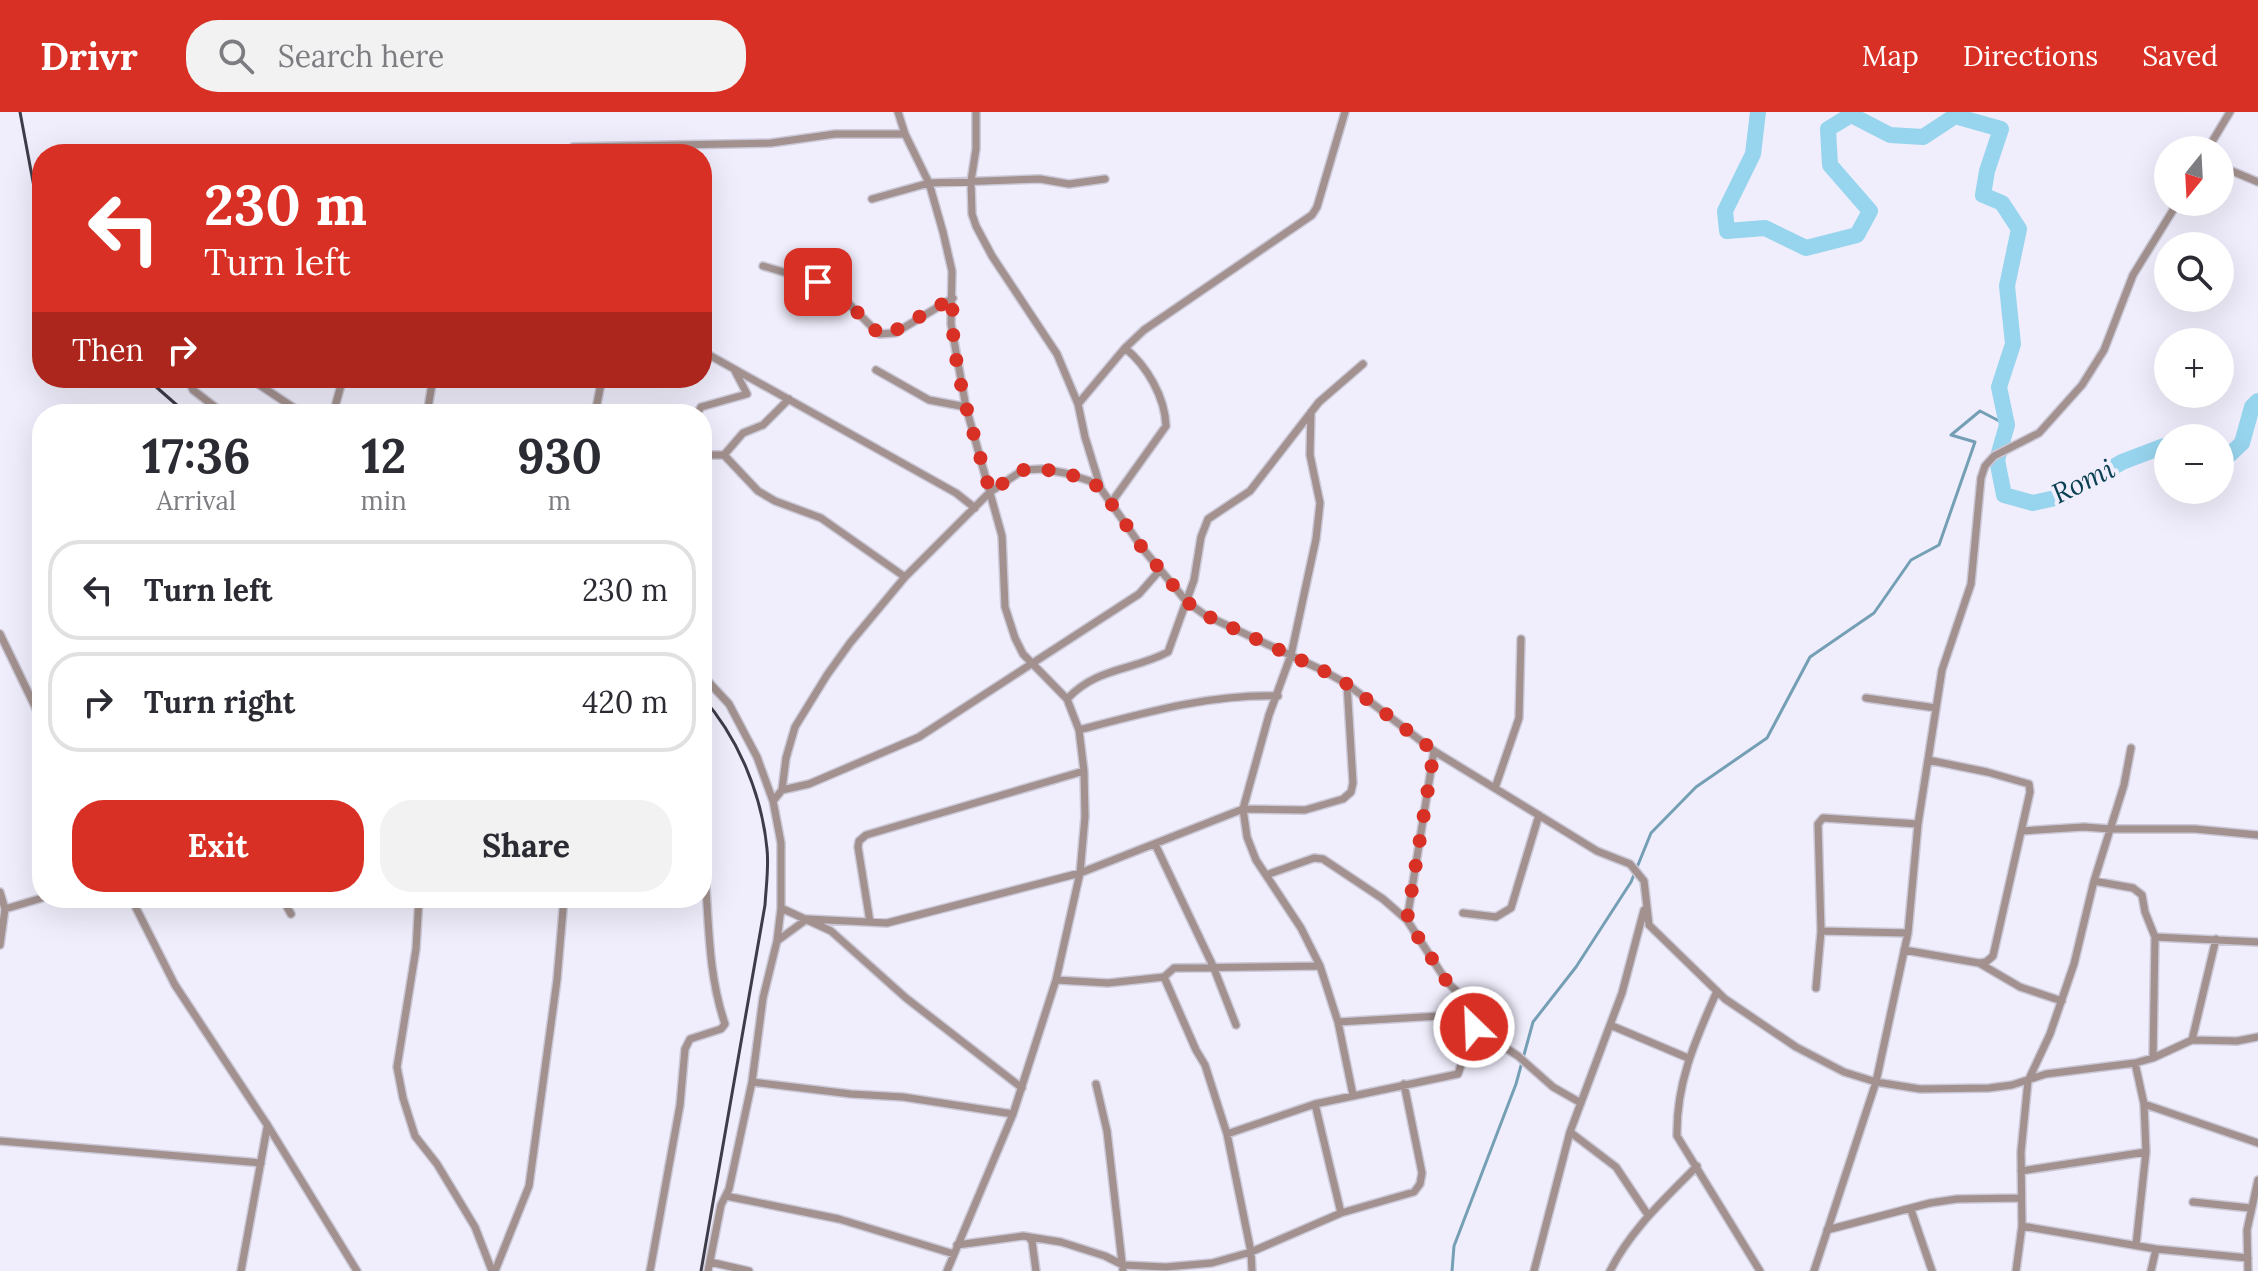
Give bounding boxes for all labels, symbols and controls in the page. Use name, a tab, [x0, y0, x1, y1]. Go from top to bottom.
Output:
search box	[186, 20, 746, 92]
text: Drivr	[40, 32, 138, 80]
icon: search	[214, 34, 258, 78]
text: Search here	[278, 37, 444, 75]
text: Map	[1862, 38, 1919, 74]
text: Directions	[1963, 38, 2098, 74]
text: Saved	[2142, 38, 2218, 74]
north arrow	[2154, 136, 2234, 216]
map controls	[2154, 136, 2234, 504]
text: 230 m	[204, 169, 367, 240]
icon: left	[72, 176, 176, 280]
button: search	[2154, 232, 2234, 312]
text: Turn left	[204, 239, 351, 285]
pin	[784, 248, 852, 316]
icon: arrive	[796, 260, 840, 304]
icon: right	[160, 328, 204, 372]
button: +	[2154, 328, 2234, 408]
text: Then	[72, 331, 144, 369]
button: −	[2154, 424, 2234, 504]
text: 17:36	[142, 425, 251, 486]
text: 12	[361, 425, 406, 486]
text: 930	[517, 425, 602, 486]
water label: Romi	[2046, 450, 2120, 512]
text: Arrival	[157, 484, 236, 517]
text: min	[361, 484, 407, 517]
text: m	[548, 484, 571, 517]
icon: left	[76, 568, 120, 612]
text: Turn left	[144, 571, 272, 609]
text: 230 m	[582, 571, 668, 609]
icon: right	[76, 680, 120, 724]
text: Turn right	[144, 683, 295, 721]
text: 420 m	[582, 683, 668, 721]
button: Exit	[72, 800, 364, 892]
button: Share	[380, 800, 672, 892]
position arrow	[1432, 985, 1516, 1069]

